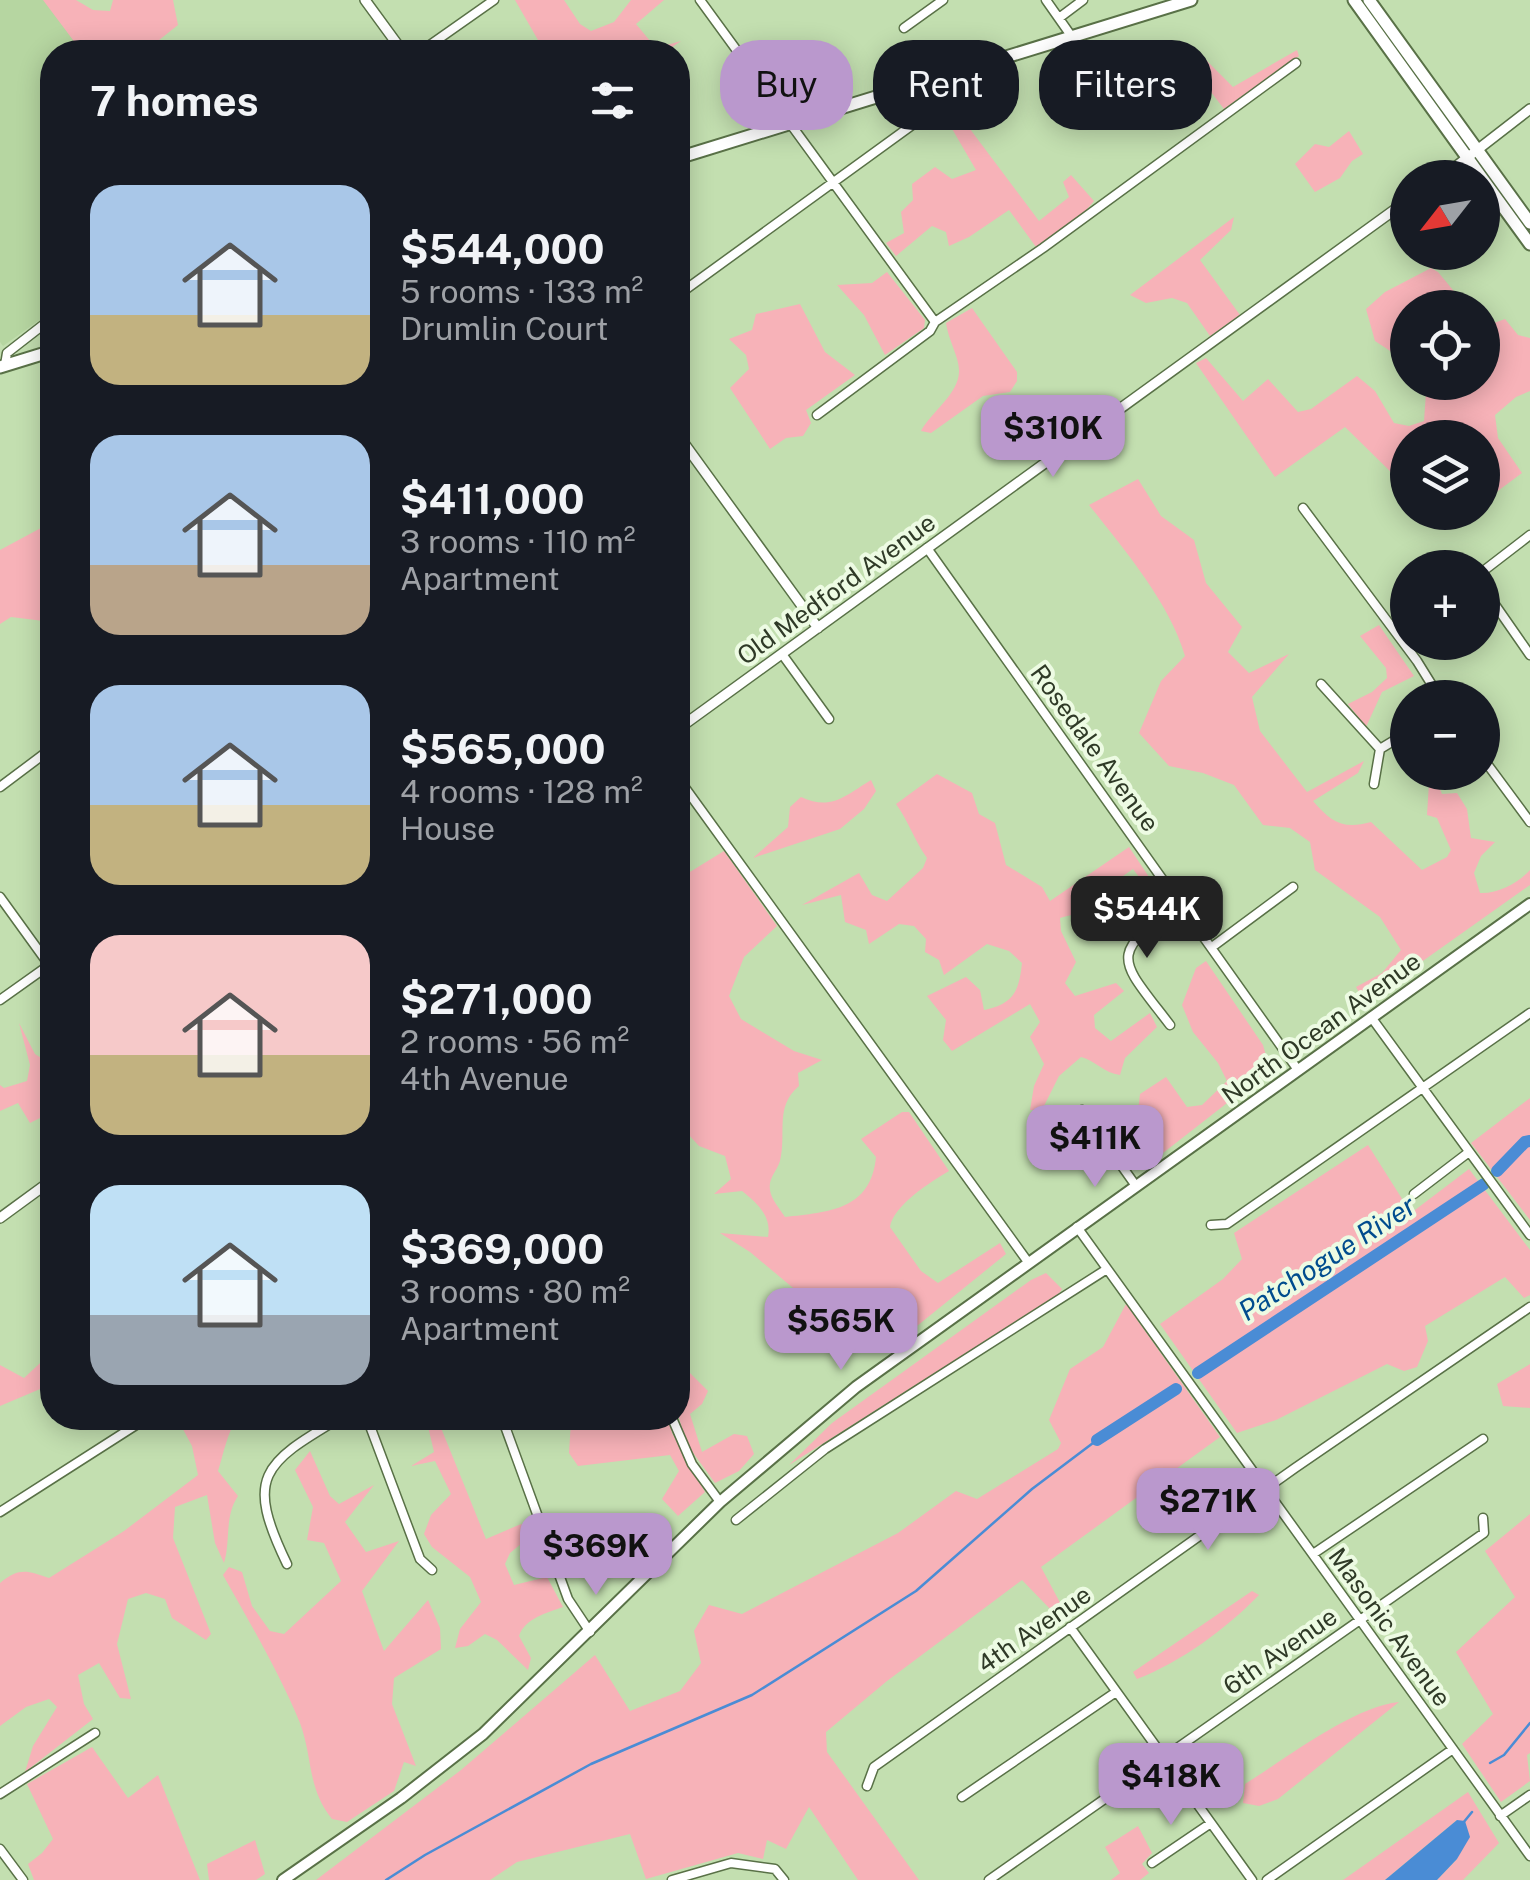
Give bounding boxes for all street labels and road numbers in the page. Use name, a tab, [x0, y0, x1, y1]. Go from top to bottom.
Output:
street label: Old Medford Avenue	[731, 507, 941, 671]
street label: Rosedale Avenue	[1024, 659, 1166, 837]
street label: North Ocean Avenue	[1216, 946, 1426, 1110]
street label: Masonic Avenue	[1322, 1542, 1458, 1712]
street label: 4th Avenue	[971, 1579, 1097, 1679]
street label: 6th Avenue	[1217, 1601, 1343, 1701]

